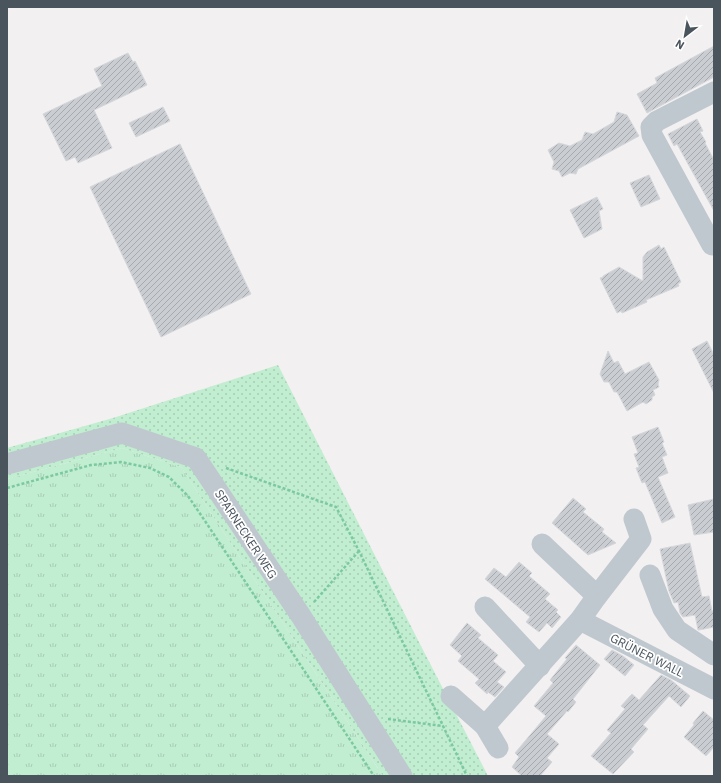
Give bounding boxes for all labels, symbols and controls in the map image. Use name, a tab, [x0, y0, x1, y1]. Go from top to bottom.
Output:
north arrow	[665, 16, 705, 56]
text: N	[673, 37, 687, 53]
street label: SPARNECKER WEG	[212, 487, 280, 581]
street label: GRÜNER WALL	[608, 630, 686, 680]

